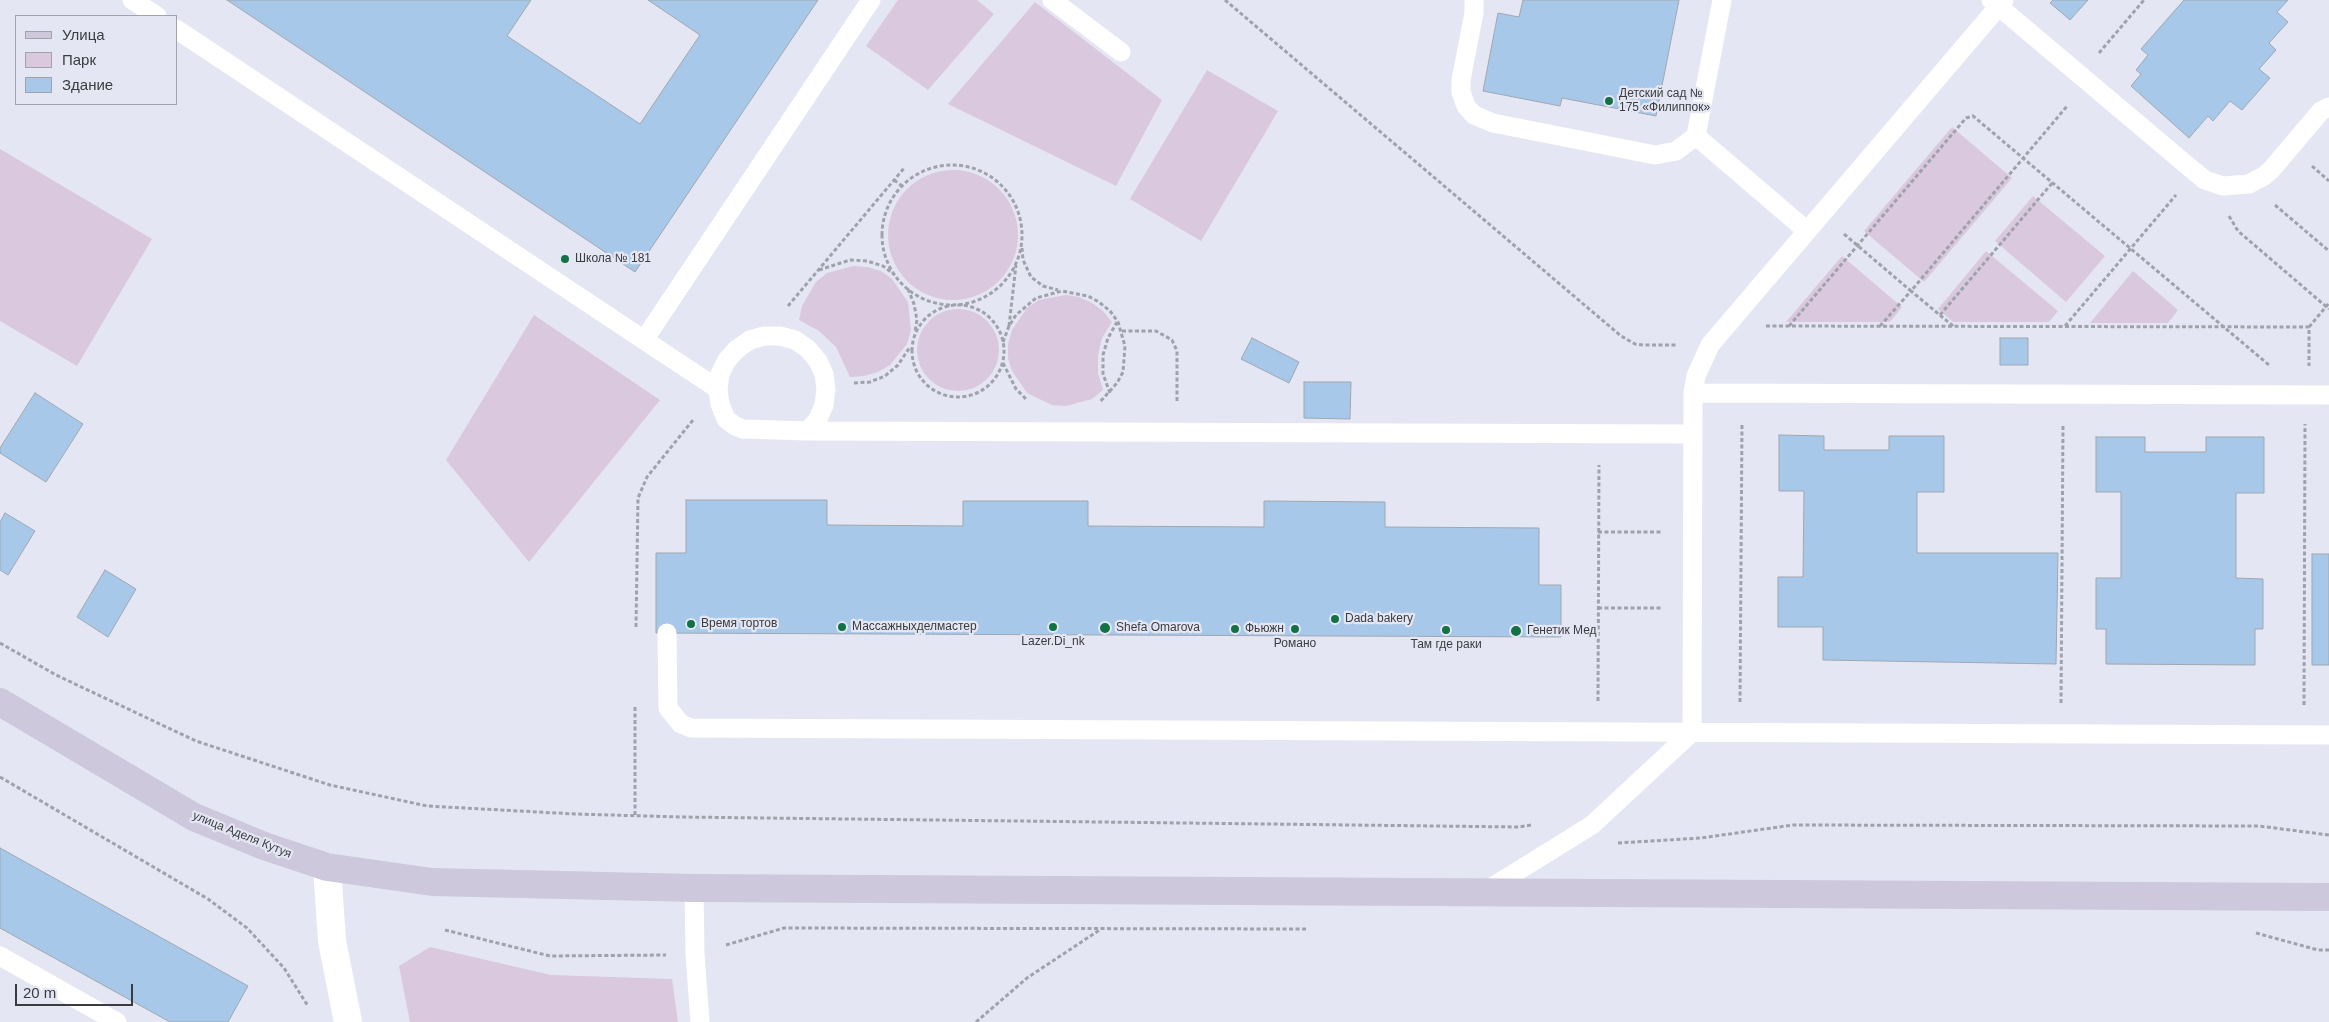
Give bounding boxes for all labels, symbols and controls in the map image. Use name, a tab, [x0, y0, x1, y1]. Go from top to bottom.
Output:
legend	[15, 15, 178, 105]
text: Улица	[62, 26, 105, 43]
text: Парк	[62, 51, 96, 68]
text: Здание	[62, 76, 113, 93]
place label: Детский сад № 175 «Филиппок»	[1619, 87, 1710, 115]
marker: Детский сад № 175 «Филиппок»	[1603, 95, 1615, 107]
place label: Школа № 181	[575, 252, 651, 266]
marker: Школа № 181	[559, 253, 571, 265]
place label: Dada bakery	[1345, 612, 1413, 626]
marker: Dada bakery	[1329, 613, 1341, 625]
place label: Время тортов	[701, 617, 777, 631]
marker: Время тортов	[685, 618, 697, 630]
place label: Массажныхделмастер	[852, 620, 977, 634]
marker: Массажныхделмастер	[836, 621, 848, 633]
marker: Lazer.Di_nk	[1047, 621, 1059, 633]
marker: Shefa Omarova	[1098, 621, 1112, 635]
place label: Shefa Omarova	[1116, 621, 1200, 635]
place label: Фьюжн	[1245, 622, 1284, 636]
marker: Фьюжн	[1229, 623, 1241, 635]
marker: Романо	[1289, 623, 1301, 635]
marker: Там где раки	[1440, 624, 1452, 636]
marker: Генетик Мед	[1509, 624, 1523, 638]
place label: Генетик Мед	[1527, 624, 1597, 638]
place label: Lazer.Di_nk	[1021, 635, 1085, 649]
place label: Романо	[1274, 637, 1316, 651]
place label: Там где раки	[1410, 638, 1482, 652]
street label: улица Аделя Кутуя	[190, 809, 294, 861]
scale bar	[18, 974, 135, 1006]
text: 20 m	[23, 984, 56, 1001]

